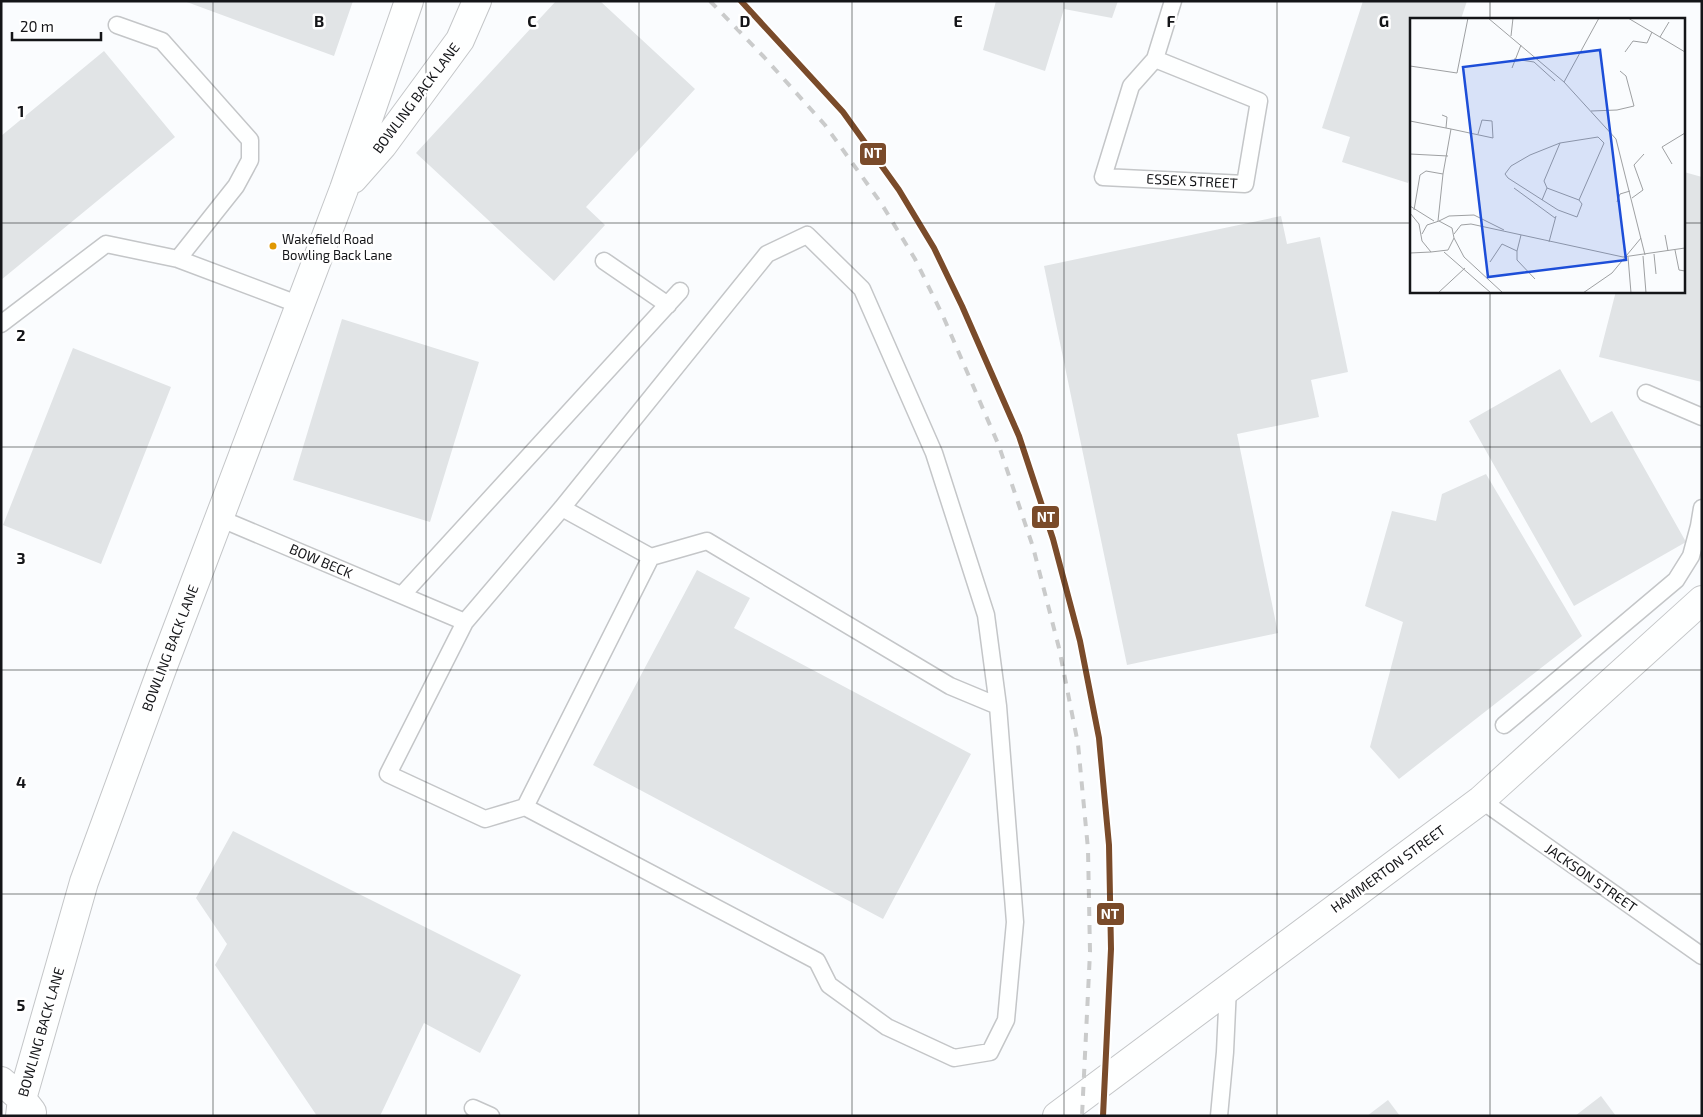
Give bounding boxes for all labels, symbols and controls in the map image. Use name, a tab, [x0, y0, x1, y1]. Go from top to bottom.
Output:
scale bar	[12, 10, 101, 42]
text: B	[314, 11, 324, 30]
text: C	[527, 11, 537, 30]
text: D	[740, 11, 751, 30]
text: E	[953, 11, 963, 30]
text: F	[1167, 11, 1176, 30]
text: G	[1379, 11, 1389, 30]
text: 20 m	[20, 17, 54, 35]
inset map	[1410, 18, 1686, 292]
street label: BOWLING BACK LANE	[368, 39, 463, 156]
text: 1	[18, 101, 24, 120]
line badge: NT	[859, 142, 887, 166]
text: NT	[864, 144, 883, 161]
street label: ESSEX STREET	[1146, 170, 1238, 191]
place label: Wakefield Road Bowling Back Lane	[282, 231, 392, 263]
marker: Wakefield Road Bowling Back Lane	[268, 241, 278, 251]
text: 2	[16, 325, 26, 344]
line badge: NT	[1031, 505, 1060, 529]
text: NT	[1037, 508, 1056, 525]
street label: BOW BECK	[287, 540, 356, 582]
text: 3	[16, 548, 26, 567]
street label: BOWLING BACK LANE	[138, 582, 202, 713]
text: 4	[16, 772, 26, 791]
street label: HAMMERTON STREET	[1327, 821, 1448, 916]
street label: JACKSON STREET	[1542, 840, 1641, 916]
line badge: NT	[1096, 902, 1125, 926]
text: NT	[1101, 905, 1120, 922]
street label: BOWLING BACK LANE	[14, 965, 67, 1099]
text: 5	[17, 995, 26, 1014]

